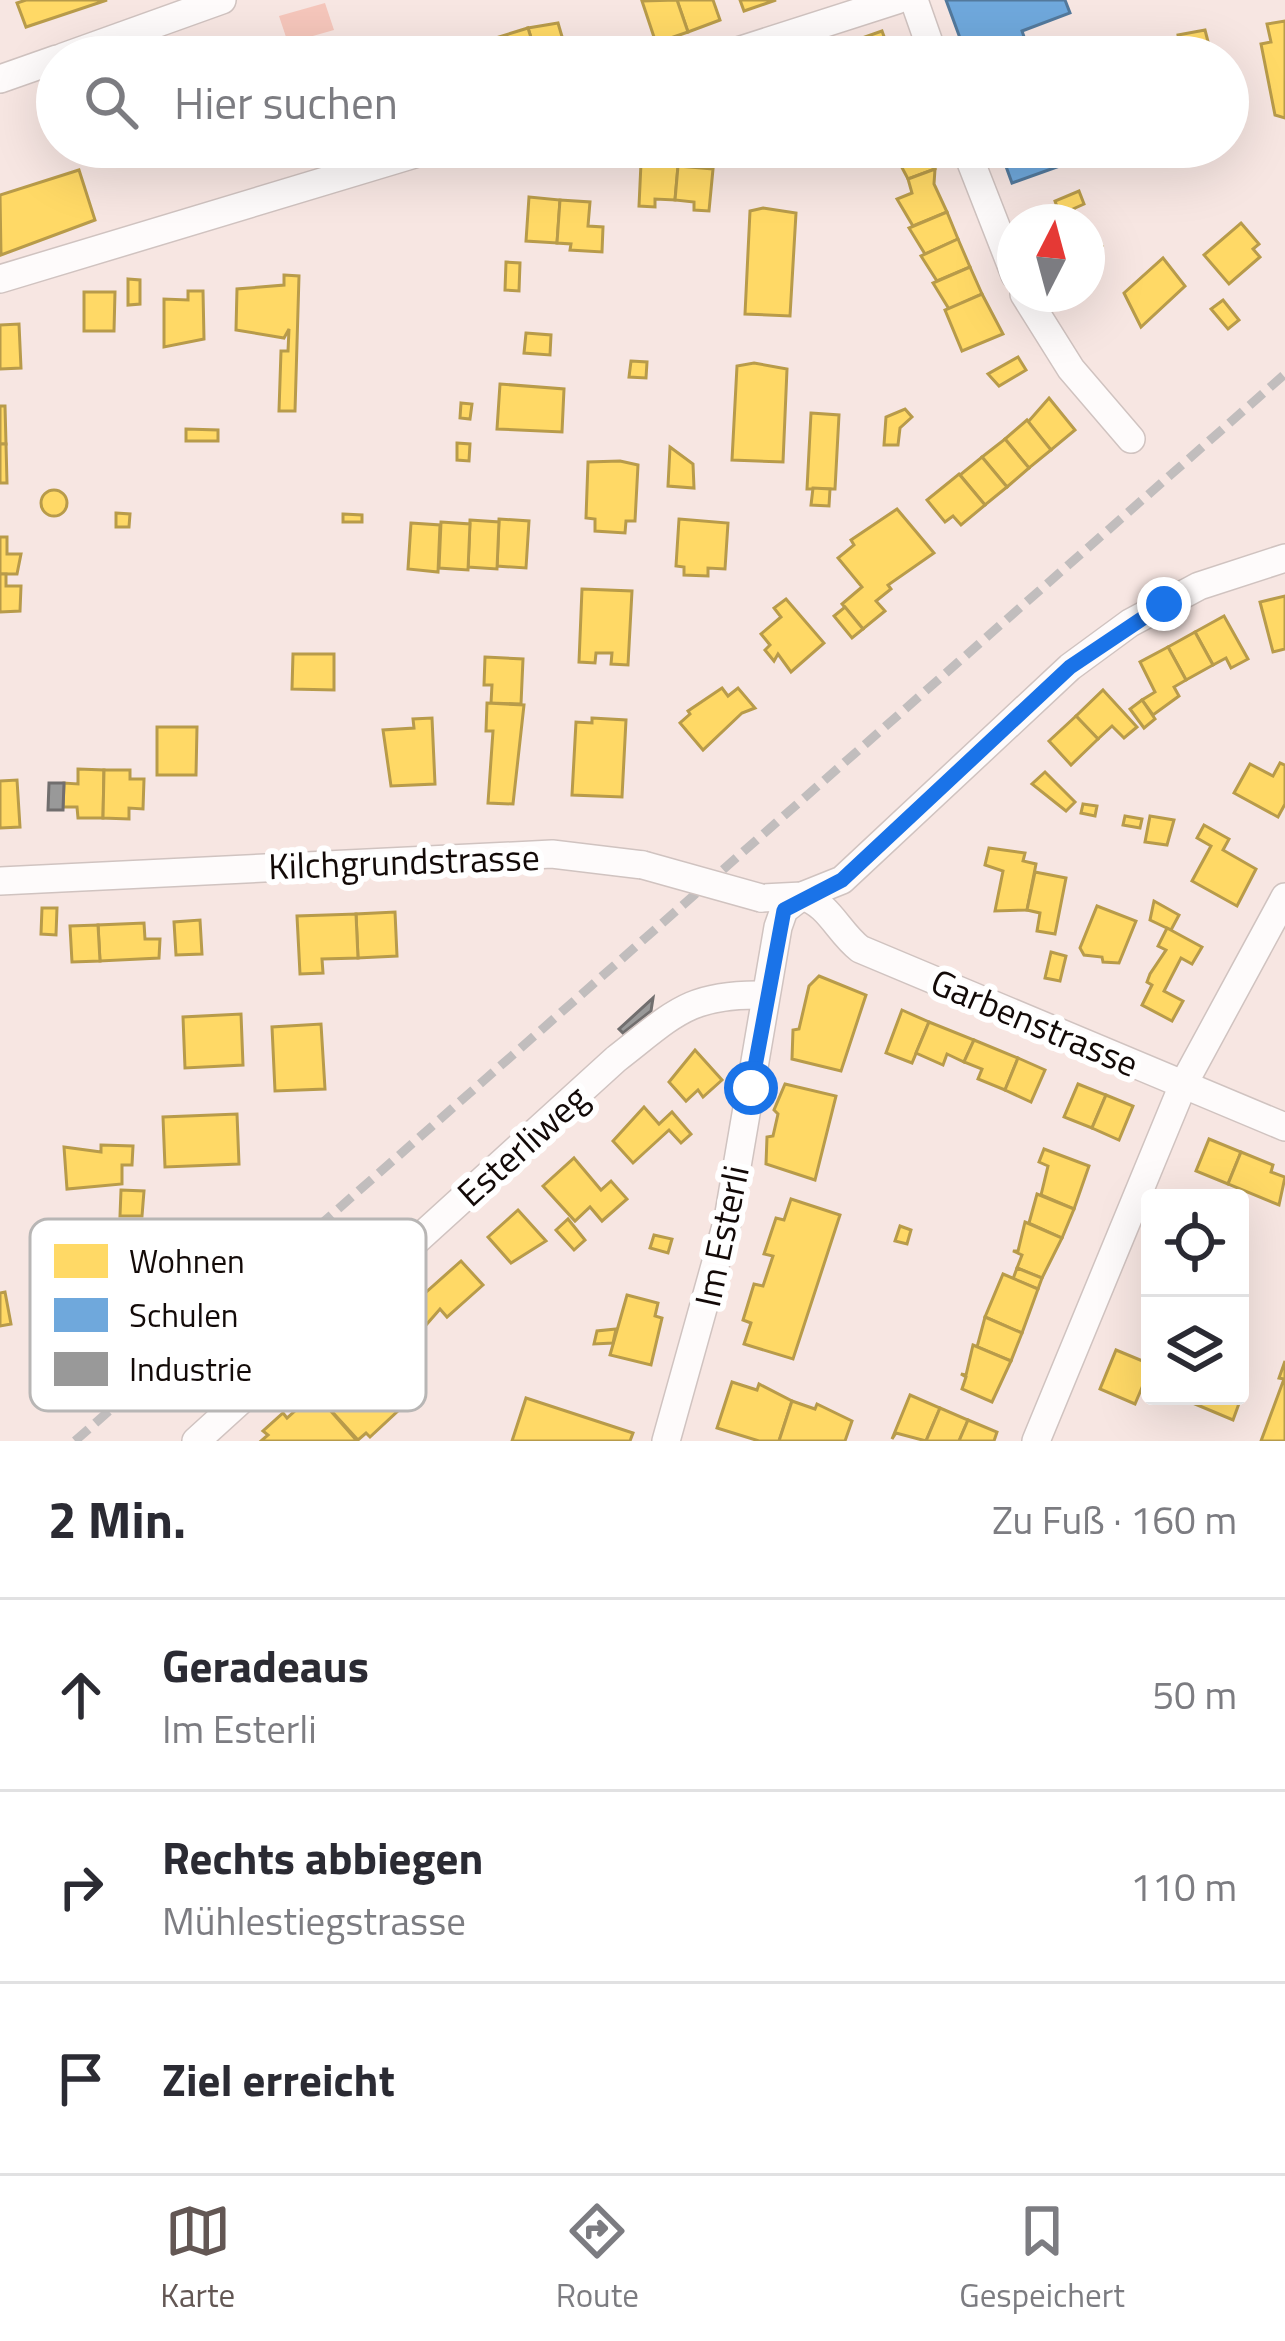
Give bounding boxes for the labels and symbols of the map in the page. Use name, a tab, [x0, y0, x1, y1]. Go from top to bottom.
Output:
north arrow	[997, 204, 1105, 312]
route end	[1137, 577, 1191, 631]
street label: Kilchgrundstrasse	[267, 829, 541, 893]
street label: Garbenstrasse	[923, 954, 1147, 1090]
route start	[724, 1061, 778, 1115]
street label: Esterliweg	[444, 1071, 600, 1219]
street label: Im Esterli	[679, 1160, 763, 1312]
legend	[30, 1219, 426, 1411]
text: Wohnen	[129, 1236, 245, 1286]
text: Schulen	[129, 1290, 239, 1340]
text: Industrie	[129, 1344, 252, 1394]

